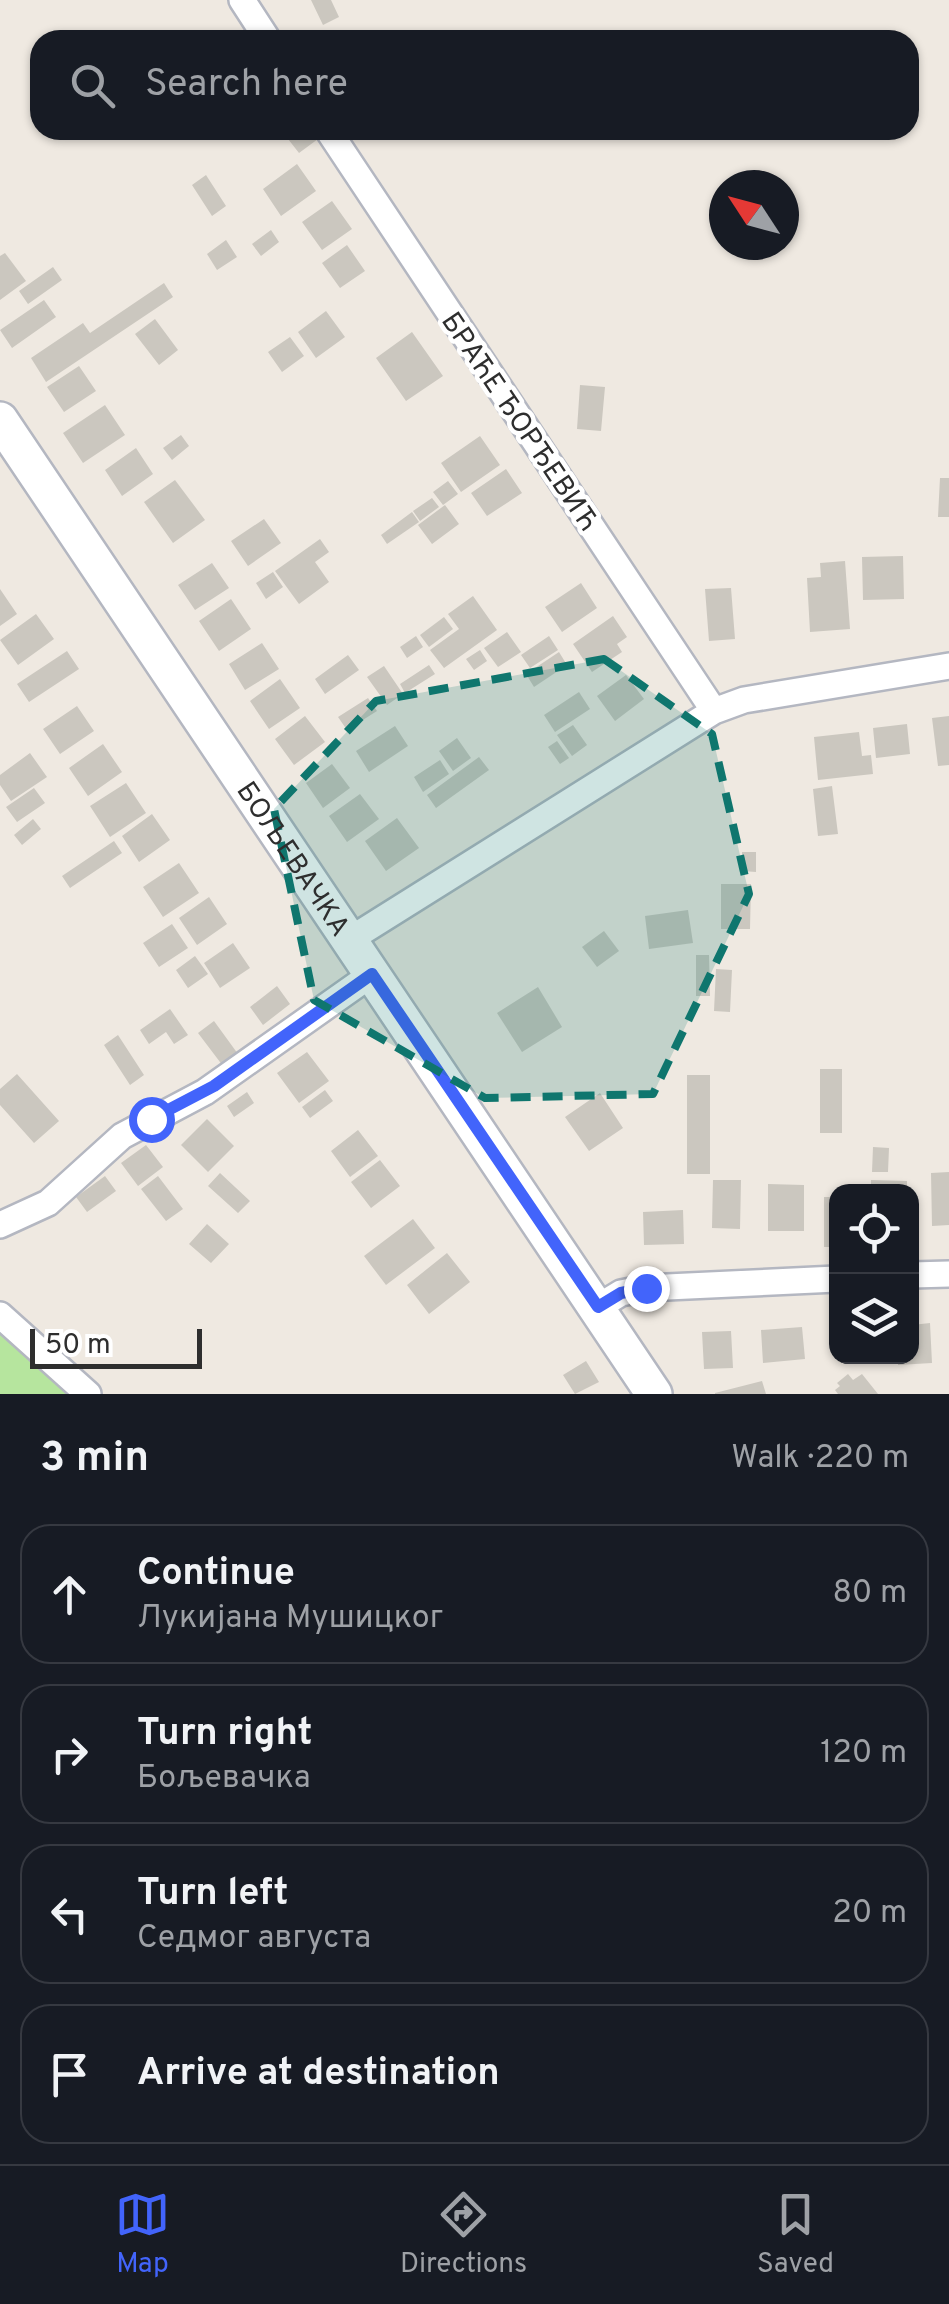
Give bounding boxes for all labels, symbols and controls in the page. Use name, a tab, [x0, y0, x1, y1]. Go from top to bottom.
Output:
search box	[30, 30, 919, 140]
icon: search	[65, 58, 120, 113]
text: Search here	[145, 61, 348, 110]
north arrow	[709, 170, 799, 260]
street label: БРАЋЕ ЂОРЂЕВИЋ	[432, 306, 605, 539]
street label: БОЉЕВАЧКА	[227, 776, 357, 944]
route start	[129, 1097, 175, 1143]
map controls	[829, 1184, 919, 1364]
button: locate	[829, 1184, 919, 1274]
route end	[624, 1266, 670, 1312]
button: layers	[829, 1274, 919, 1364]
scale bar	[30, 1324, 202, 1368]
text: 50 m	[45, 1328, 111, 1364]
text: 3 min	[40, 1433, 149, 1486]
text: Walk · 220 m	[731, 1439, 909, 1479]
text: Continue	[137, 1550, 295, 1599]
icon: ahead	[42, 1567, 97, 1622]
text: 80 m	[833, 1574, 907, 1614]
text: Лукијана Мушицког	[137, 1599, 443, 1639]
text: Turn right	[137, 1710, 312, 1759]
icon: right	[42, 1727, 97, 1782]
text: 120 m	[820, 1734, 907, 1774]
text: Бољевачка	[137, 1759, 311, 1799]
text: Turn left	[137, 1870, 289, 1919]
icon: left	[42, 1887, 97, 1942]
text: 20 m	[832, 1894, 907, 1934]
text: Седмог августа	[137, 1919, 371, 1959]
icon: arrive	[42, 2047, 97, 2102]
text: Arrive at destination	[137, 2050, 500, 2099]
tab: Map	[115, 2187, 170, 2283]
tab: Directions	[400, 2187, 527, 2283]
tab: Saved	[757, 2187, 834, 2283]

